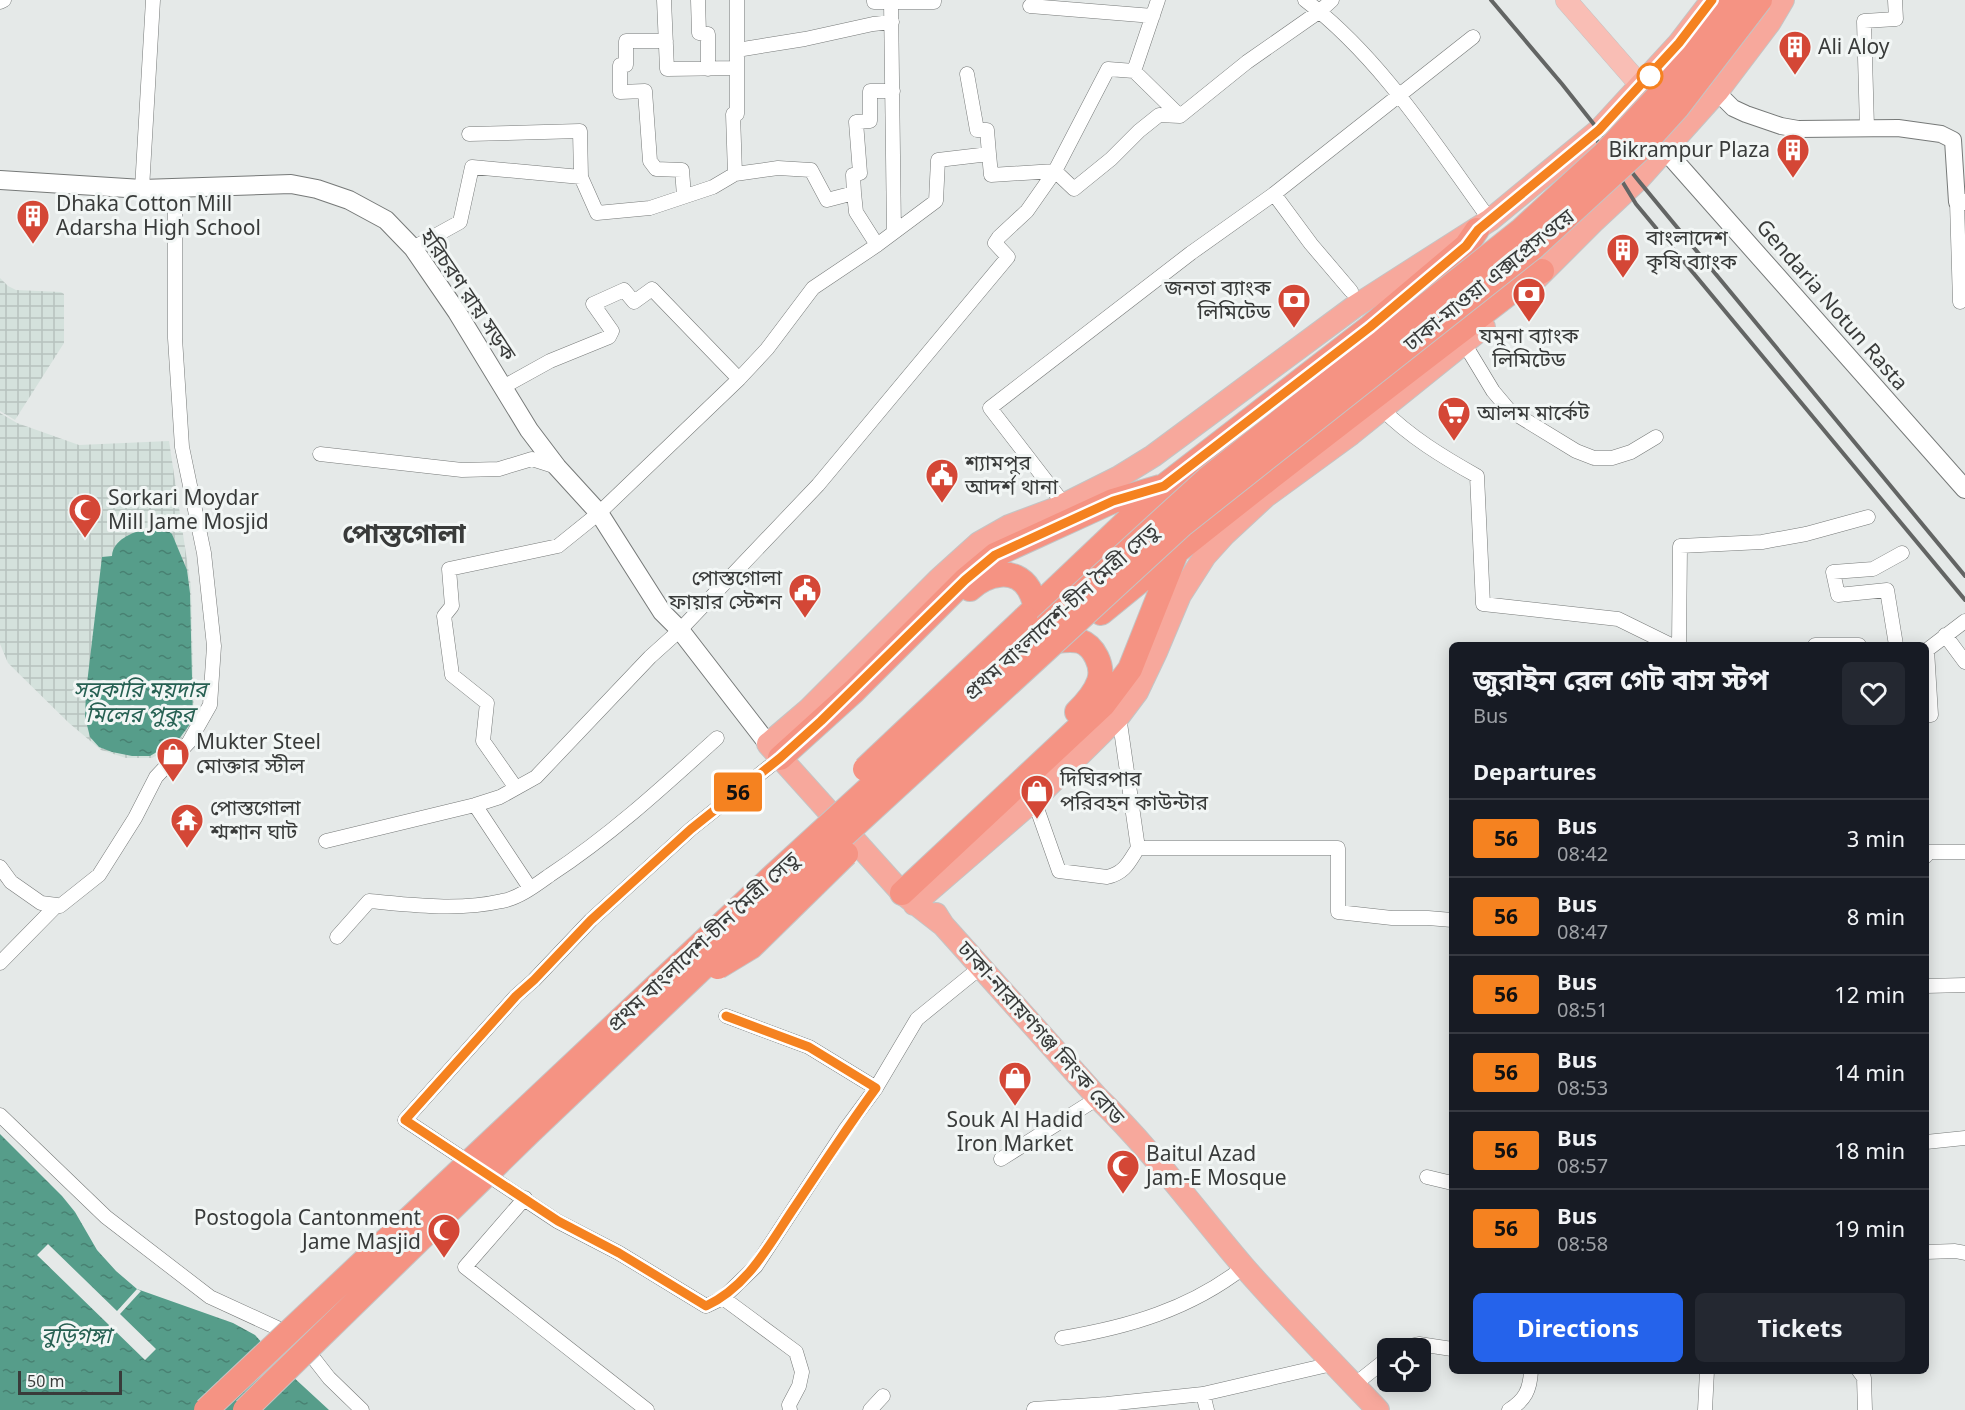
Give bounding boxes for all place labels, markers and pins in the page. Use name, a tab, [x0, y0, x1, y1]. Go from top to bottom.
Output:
building icon: Ali Aloy	[1777, 29, 1813, 76]
place label: Ali Aloy	[1818, 32, 1890, 60]
unlabelled marker	[1637, 63, 1663, 89]
building icon: Bikrampur Plaza	[1775, 132, 1811, 179]
place label: Bikrampur Plaza	[1608, 135, 1770, 163]
place label: Dhaka Cotton Mill Adarsha High School	[56, 189, 261, 241]
building icon: Dhaka Cotton Mill Adarsha High School	[15, 198, 51, 245]
place label: বাংলাদেশ কৃষি ব্যাংক	[1645, 223, 1738, 275]
building icon: বাংলাদেশ কৃষি ব্যাংক	[1605, 232, 1641, 279]
place label: জনতা ব্যাংক লিমিটেড	[1163, 273, 1272, 325]
bank icon: যমুনা ব্যাংক লিমিটেড	[1511, 276, 1547, 323]
bank icon: জনতা ব্যাংক লিমিটেড	[1276, 282, 1312, 329]
place label: যমুনা ব্যাংক লিমিটেড	[1478, 321, 1580, 373]
supermarket icon: আলম মার্কেট	[1436, 395, 1472, 442]
place label: আলম মার্কেট	[1476, 398, 1590, 426]
place label: শ্যামপুর আদর্শ থানা	[964, 448, 1058, 500]
public building icon: শ্যামপুর আদর্শ থানা	[924, 457, 960, 504]
place label: Sorkari Moydar Mill Jame Mosjid	[108, 483, 269, 535]
mosque icon: Sorkari Moydar Mill Jame Mosjid	[67, 492, 103, 539]
place label: পোস্তগোলা ফায়ার স্টেশন	[668, 563, 782, 615]
public building icon: পোস্তগোলা ফায়ার স্টেশন	[787, 572, 823, 619]
place label: Mukter Steel মোক্তার স্টীল	[196, 727, 321, 779]
shop icon: Mukter Steel মোক্তার স্টীল	[155, 736, 191, 783]
place label: দিঘিরপার পরিবহন কাউন্টার	[1059, 764, 1209, 816]
shop icon: দিঘিরপার পরিবহন কাউন্টার	[1019, 773, 1055, 820]
place label: পোস্তগোলা শ্মশান ঘাট	[209, 793, 301, 845]
temple icon: পোস্তগোলা শ্মশান ঘাট	[169, 802, 205, 849]
shop icon: Souk Al Hadid Iron Market	[997, 1060, 1033, 1107]
place label: Souk Al Hadid Iron Market	[947, 1105, 1083, 1157]
place label: Baitul Azad Jam-E Mosque	[1144, 1139, 1287, 1191]
mosque icon: Baitul Azad Jam-E Mosque	[1105, 1148, 1141, 1195]
place label: Postogola Cantonment Jame Masjid	[194, 1203, 421, 1255]
mosque icon: Postogola Cantonment Jame Masjid	[426, 1212, 462, 1259]

